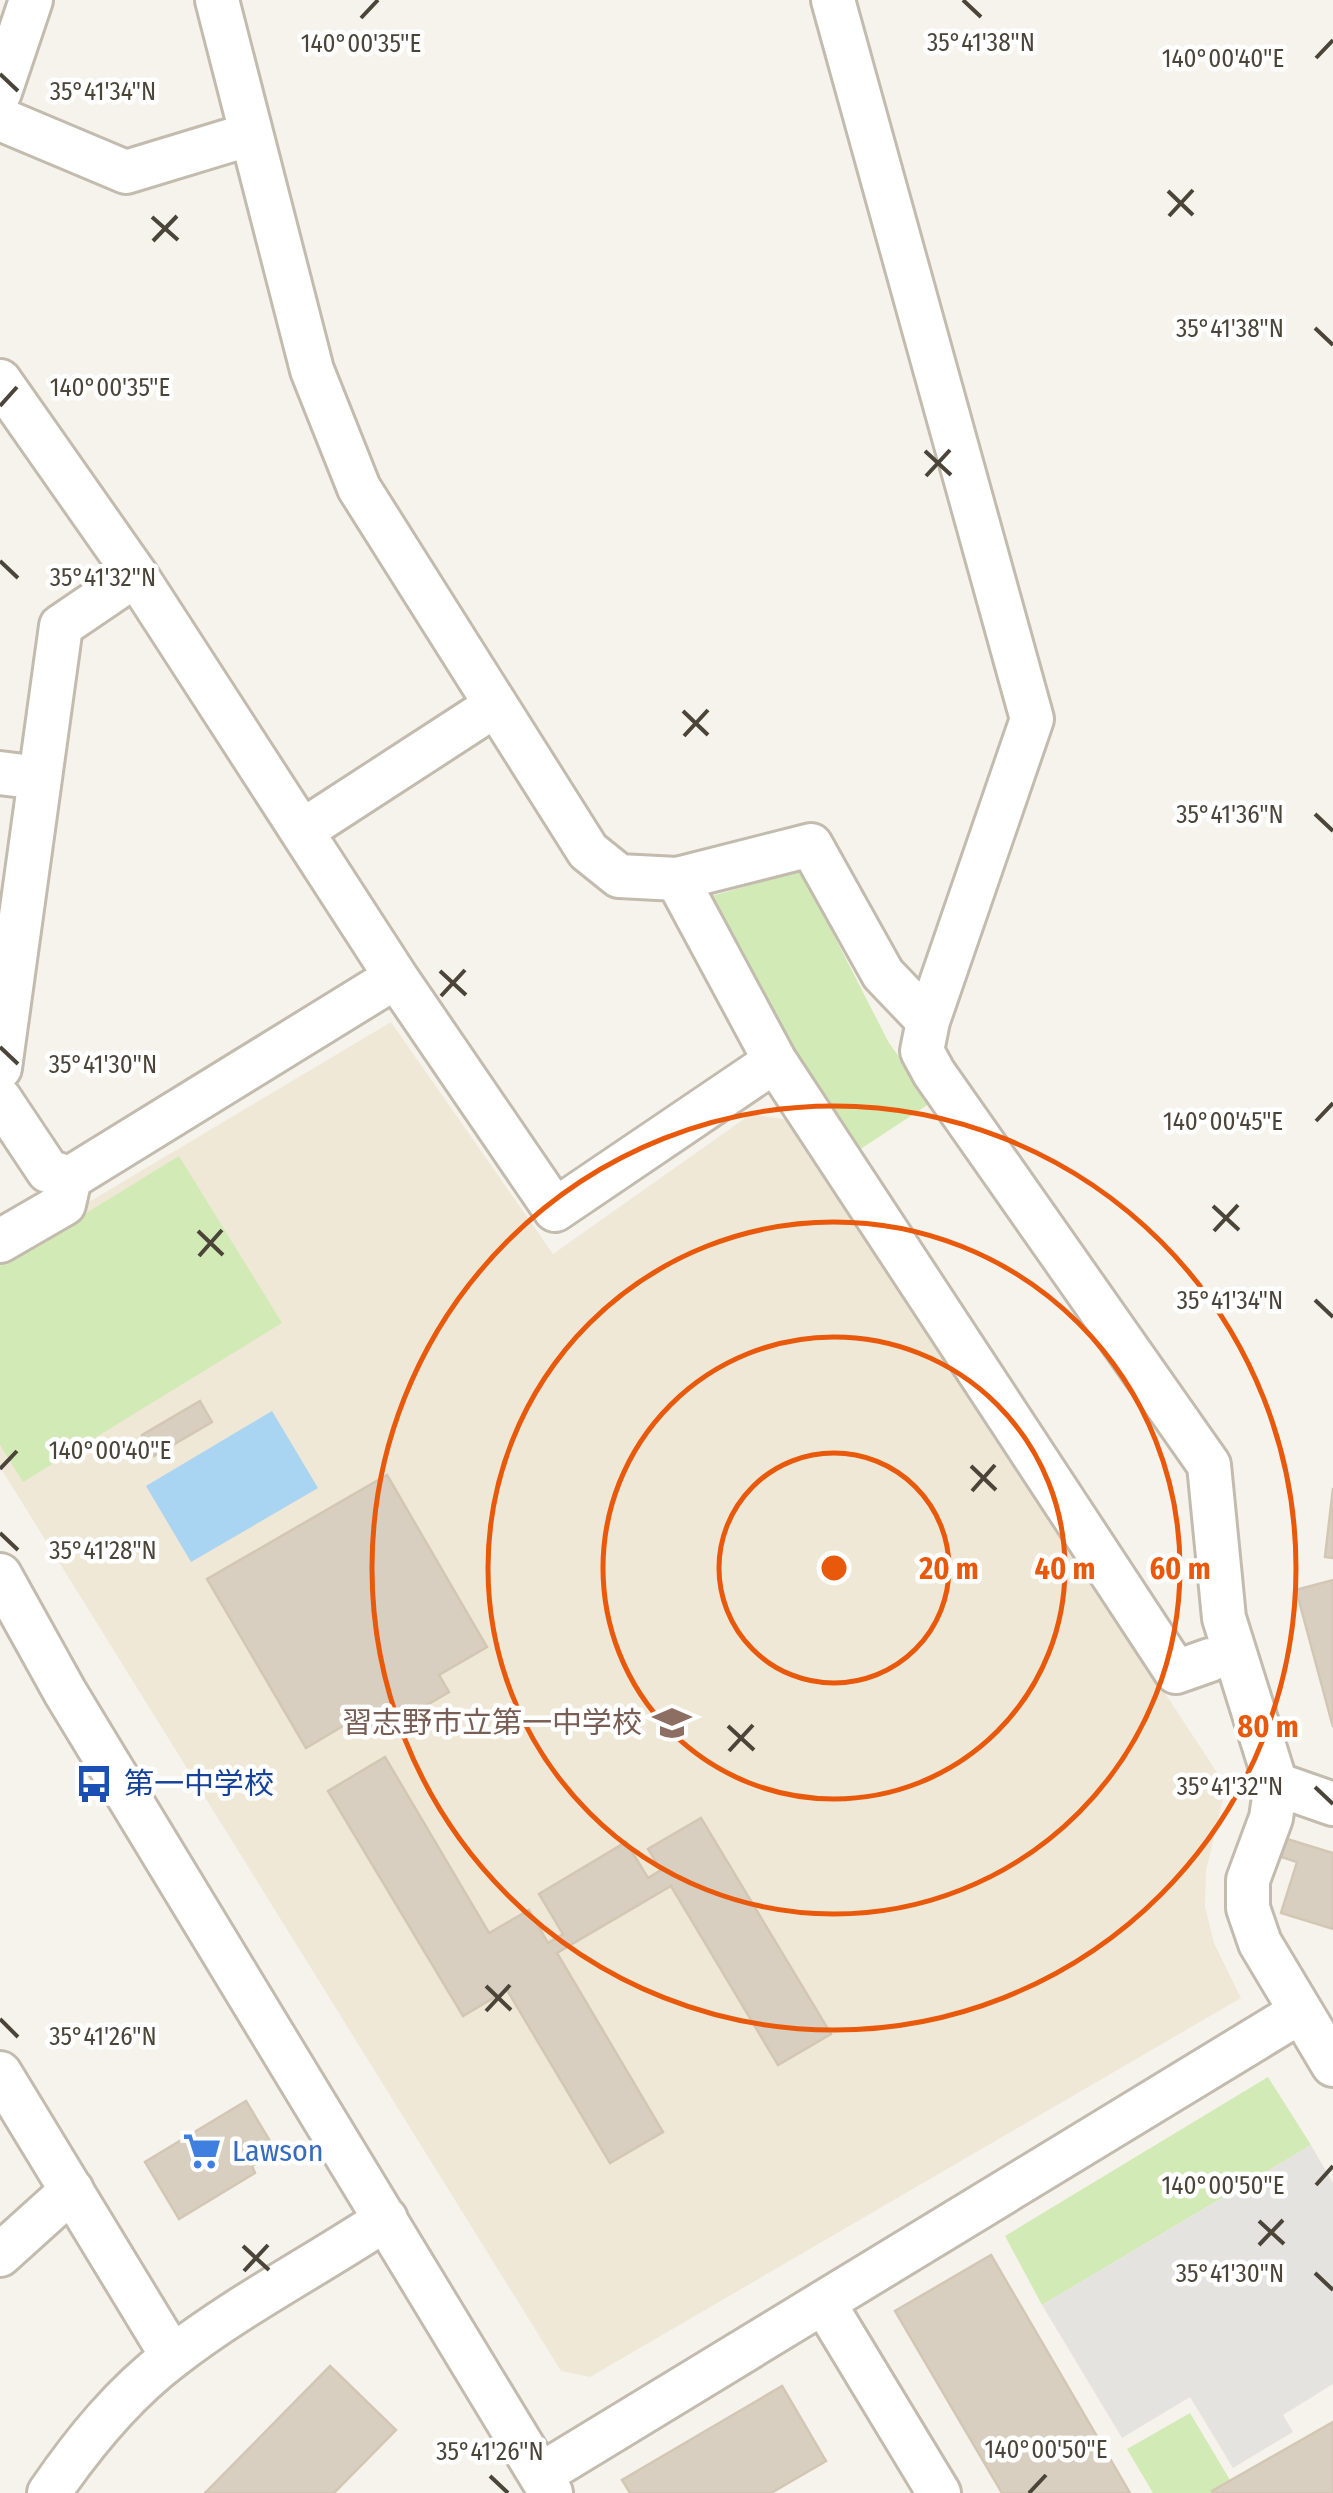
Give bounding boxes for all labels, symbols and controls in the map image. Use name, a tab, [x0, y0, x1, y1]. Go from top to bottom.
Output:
text: 35°41'38"N	[927, 28, 1035, 58]
text: 140°00'35"E	[301, 29, 421, 59]
text: 140°00'40"E	[1162, 44, 1284, 74]
text: 35°41'34"N	[50, 77, 156, 107]
text: 35°41'38"N	[1176, 314, 1284, 344]
text: 140°00'35"E	[50, 373, 170, 403]
text: 35°41'32"N	[50, 563, 156, 593]
text: 35°41'36"N	[1176, 800, 1284, 830]
text: 35°41'30"N	[49, 1050, 157, 1080]
text: 140°00'45"E	[1163, 1107, 1283, 1137]
text: 35°41'34"N	[1177, 1286, 1283, 1316]
text: 140°00'40"E	[49, 1436, 171, 1466]
text: 35°41'28"N	[49, 1536, 157, 1566]
centre of rings	[816, 1550, 852, 1586]
text: 20 m	[918, 1551, 979, 1587]
text: 40 m	[1035, 1551, 1095, 1587]
text: 60 m	[1149, 1551, 1211, 1587]
school or university icon: 習志野市立第一中学校	[651, 1702, 693, 1744]
place label: 習志野市立第一中学校	[342, 1705, 642, 1741]
text: 80 m	[1237, 1709, 1299, 1745]
bus stop icon: 第一中学校	[73, 1763, 115, 1805]
place label: 第一中学校	[124, 1766, 274, 1802]
text: 35°41'32"N	[1177, 1772, 1283, 1802]
text: 35°41'26"N	[49, 2022, 157, 2052]
supermarket icon: Lawson	[181, 2130, 223, 2172]
place label: Lawson	[232, 2133, 324, 2169]
text: 140°00'50"E	[1162, 2171, 1284, 2201]
text: 35°41'30"N	[1176, 2259, 1284, 2289]
text: 140°00'50"E	[985, 2435, 1107, 2465]
text: 35°41'26"N	[436, 2437, 544, 2467]

